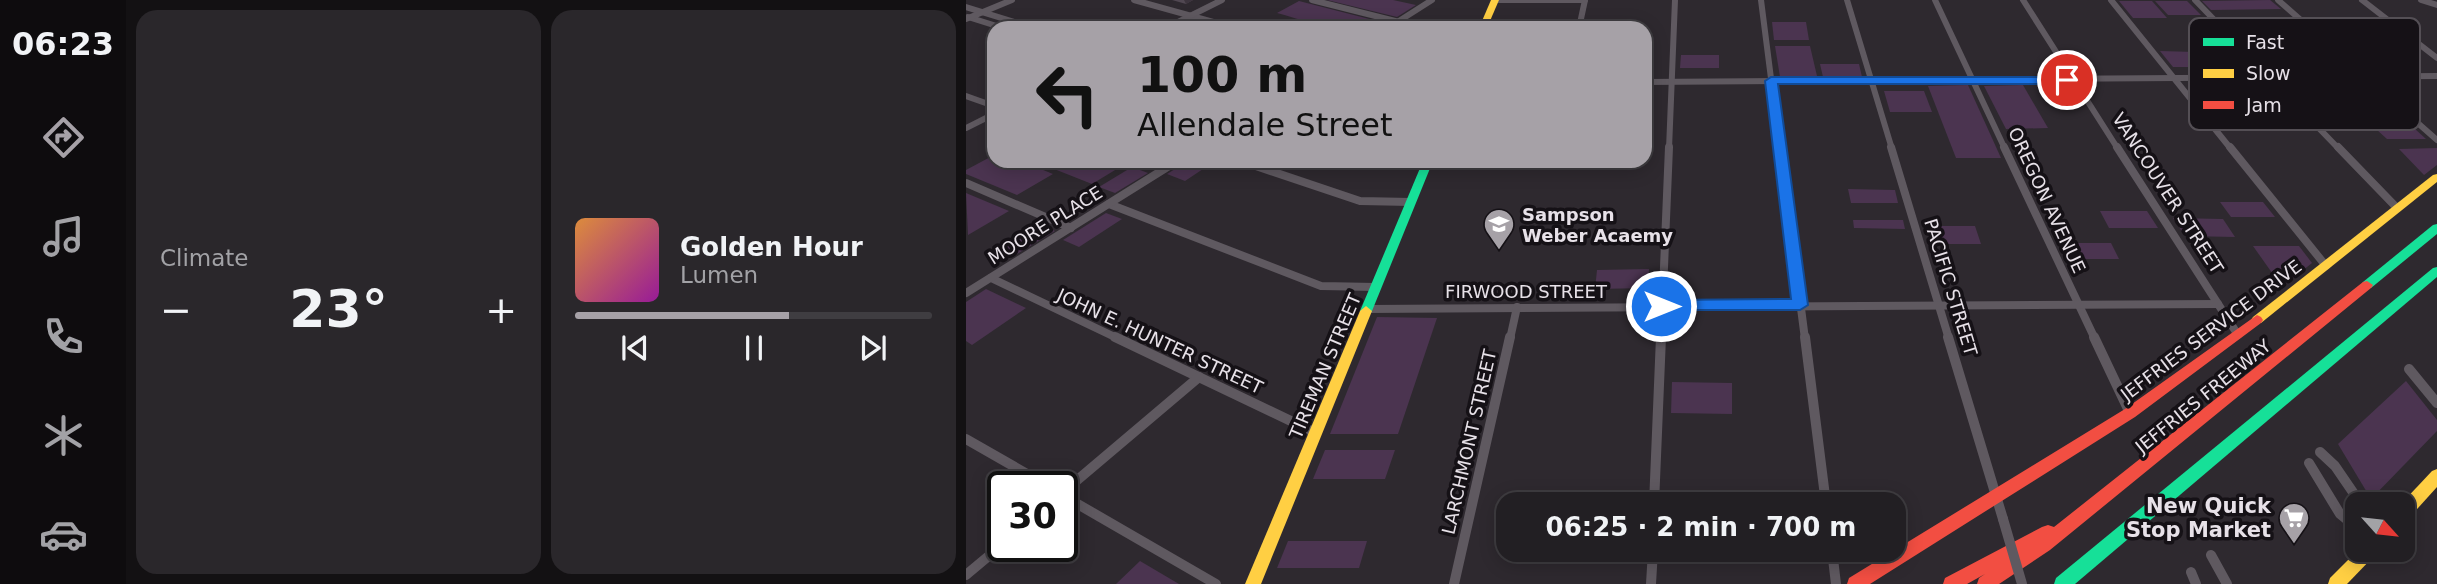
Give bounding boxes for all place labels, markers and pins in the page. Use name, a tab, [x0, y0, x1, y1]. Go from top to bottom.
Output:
pin	[2037, 50, 2097, 110]
place label: Sampson Weber Acaemy	[1522, 204, 1673, 246]
school or university icon: Sampson Weber Acaemy	[1482, 207, 1516, 251]
place label: New Quick Stop Market	[2126, 494, 2272, 542]
supermarket icon: New Quick Stop Market	[2277, 501, 2311, 545]

